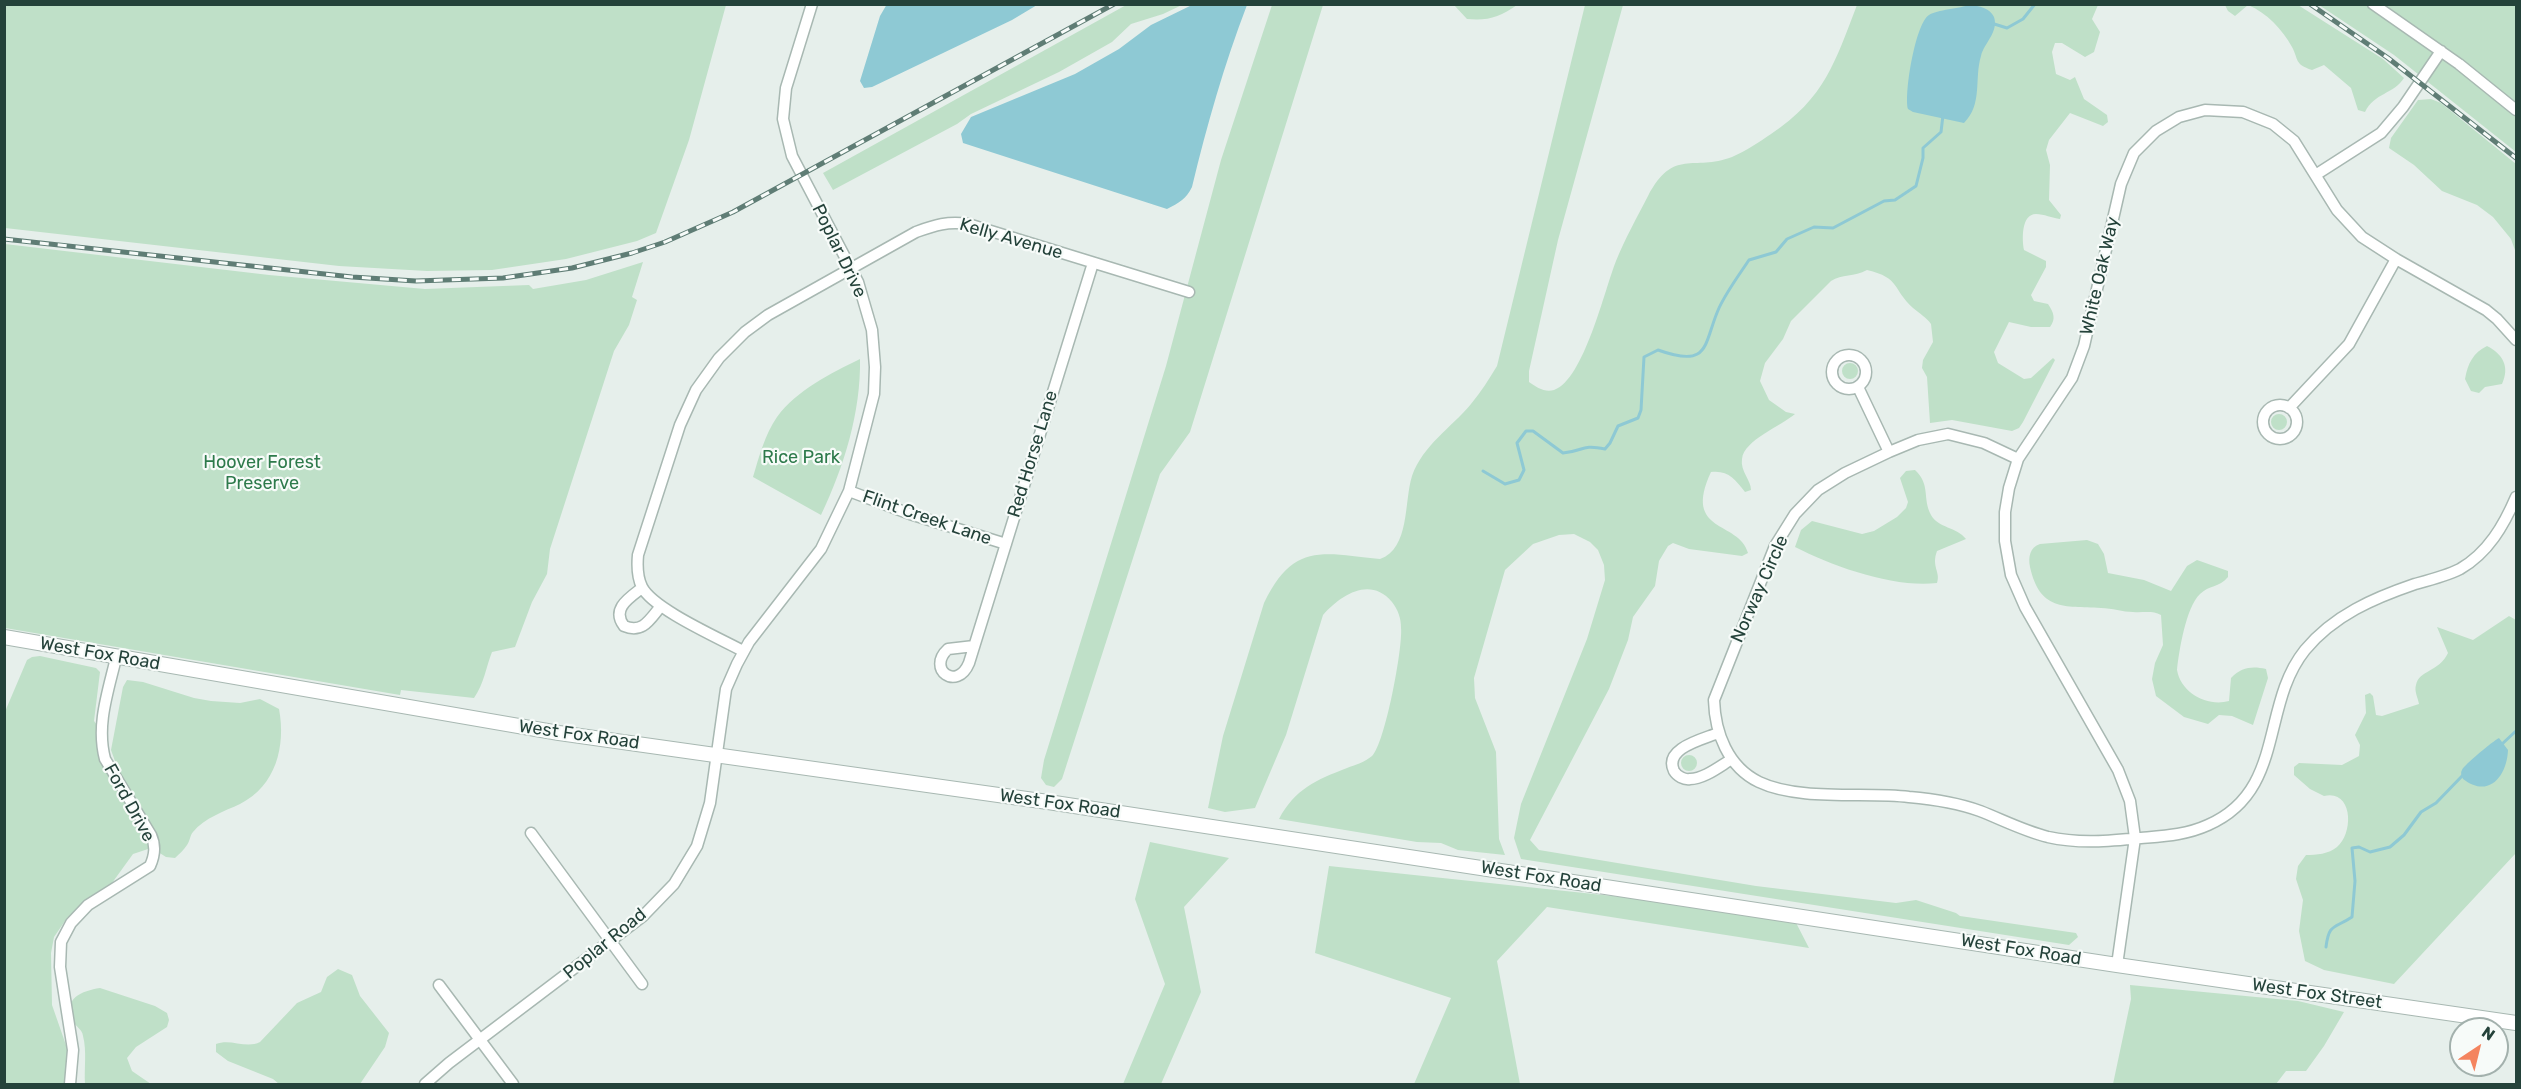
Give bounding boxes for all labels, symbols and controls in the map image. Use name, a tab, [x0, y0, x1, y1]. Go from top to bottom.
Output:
street label: Poplar Drive	[807, 201, 871, 301]
street label: Kelly Avenue	[957, 214, 1065, 264]
street label: White Oak Way	[2076, 215, 2124, 337]
street label: Red Horse Lane	[1003, 388, 1063, 520]
park label: Rice Park	[762, 447, 840, 469]
park label: Hoover Forest Preserve	[203, 452, 321, 494]
street label: Flint Creek Lane	[860, 486, 994, 550]
street label: Norway Circle	[1727, 532, 1793, 646]
street label: West Fox Road	[38, 633, 162, 675]
street label: West Fox Road	[517, 716, 641, 754]
street label: Ford Drive	[99, 760, 159, 846]
street label: West Fox Road	[998, 785, 1122, 823]
street label: West Fox Road	[1479, 857, 1603, 897]
street label: Poplar Road	[559, 904, 651, 984]
street label: West Fox Road	[1959, 930, 2083, 970]
street label: West Fox Street	[2250, 974, 2384, 1014]
north arrow	[2449, 1017, 2509, 1077]
text: N	[2478, 1022, 2499, 1045]

